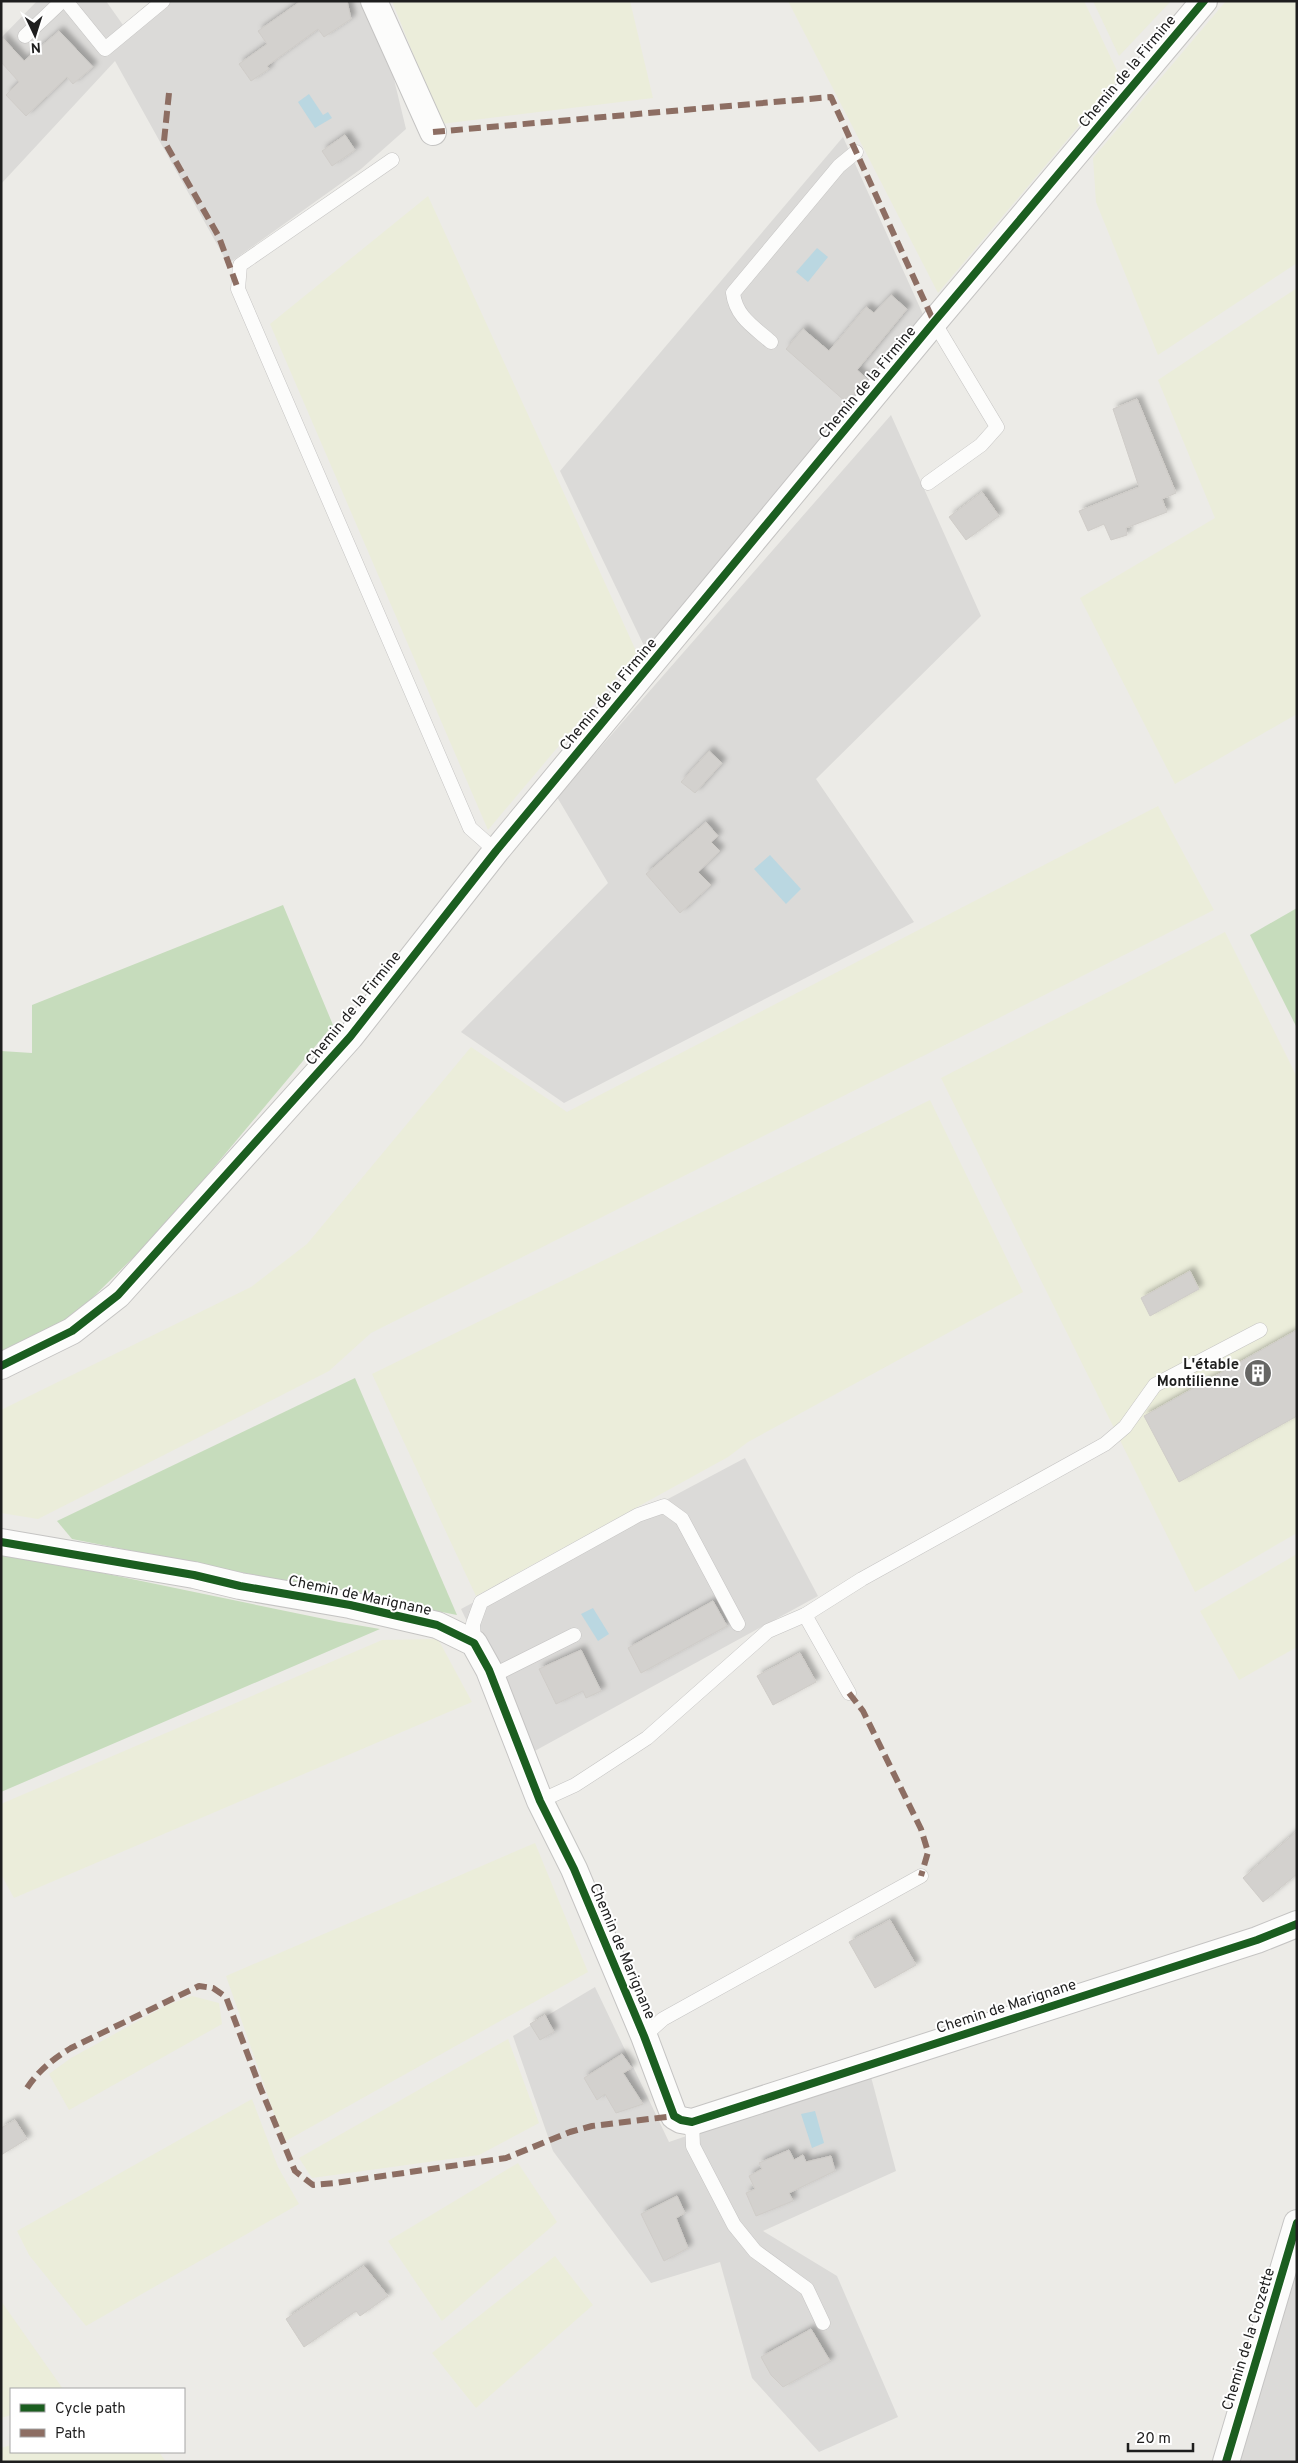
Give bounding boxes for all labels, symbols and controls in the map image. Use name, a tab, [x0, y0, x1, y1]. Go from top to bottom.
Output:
north arrow	[10, 10, 60, 60]
street label: Chemin de la Firmine	[1075, 12, 1181, 132]
text: N	[30, 38, 41, 55]
street label: Chemin de la Firmine	[815, 323, 921, 443]
street label: Chemin de la Firmine	[556, 635, 662, 755]
street label: Chemin de la Firmine	[302, 948, 406, 1070]
place label: L'étable Montilienne	[1157, 1356, 1239, 1392]
building icon: L'étable Montilienne	[1243, 1358, 1273, 1388]
street label: Chemin de Marignane	[286, 1572, 433, 1621]
street label: Chemin de Marignane	[584, 1881, 659, 2023]
street label: Chemin de Marignane	[934, 1976, 1079, 2039]
street label: Chemin de la Crozette	[1219, 2266, 1280, 2413]
legend	[10, 2388, 185, 2453]
text: Cycle path	[55, 2400, 126, 2419]
scale bar	[1128, 2420, 1193, 2452]
text: Path	[55, 2425, 86, 2444]
text: 20 m	[1136, 2430, 1171, 2449]

